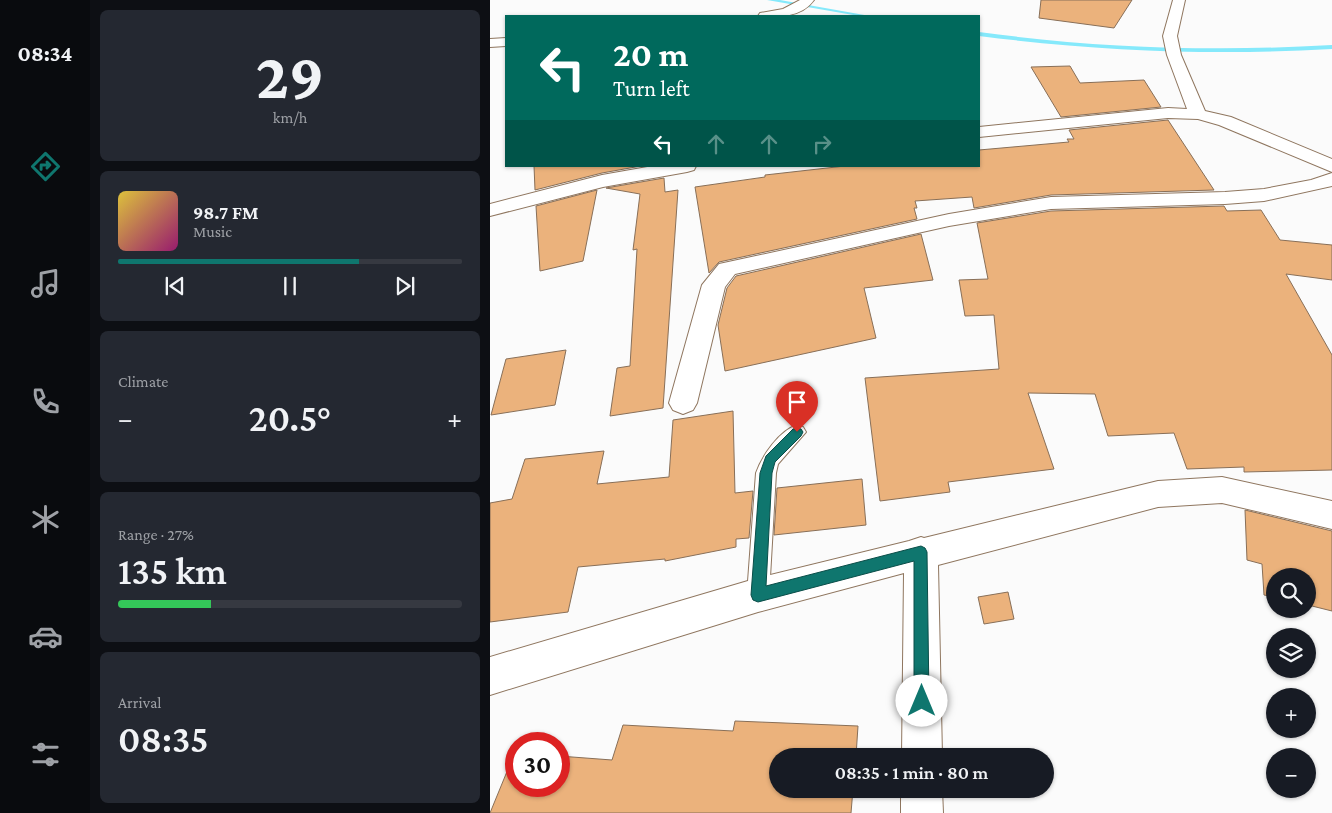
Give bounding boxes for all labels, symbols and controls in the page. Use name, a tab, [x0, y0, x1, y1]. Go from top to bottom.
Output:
icon: left	[530, 35, 595, 100]
text: 20 m	[613, 35, 688, 74]
text: 29	[256, 40, 324, 112]
text: 08:34	[18, 41, 72, 66]
text: Turn left	[613, 76, 690, 101]
text: km/h	[273, 109, 307, 126]
icon: left	[649, 130, 677, 158]
icon: ahead	[702, 130, 730, 158]
icon: ahead	[755, 130, 783, 158]
icon: right	[808, 130, 836, 158]
icon: directions	[28, 149, 63, 184]
text: 98.7 FM	[193, 202, 258, 223]
text: Music	[193, 223, 232, 240]
icon: music	[28, 266, 63, 301]
icon: previous	[161, 272, 189, 300]
icon: pause	[276, 272, 304, 300]
icon: next	[391, 272, 419, 300]
text: Climate	[118, 373, 168, 390]
pin	[776, 381, 818, 432]
icon: phone	[28, 384, 63, 419]
icon: arrive	[783, 388, 811, 416]
text: 20.5°	[249, 397, 331, 439]
text: −	[118, 403, 133, 434]
text: +	[447, 403, 462, 434]
icon: climate	[28, 502, 63, 537]
text: Range · 27%	[118, 526, 194, 543]
text: 135 km	[118, 550, 227, 592]
map controls	[1266, 568, 1316, 798]
button: search	[1266, 568, 1316, 618]
icon: car	[28, 619, 63, 654]
button: layers	[1266, 628, 1316, 678]
position arrow	[895, 674, 947, 726]
button: +	[1266, 688, 1316, 738]
text: Arrival	[118, 694, 162, 711]
text: 08:35	[118, 718, 208, 760]
speed limit sign: 30	[505, 732, 570, 797]
icon: filters	[28, 737, 63, 772]
button: −	[1266, 748, 1316, 798]
text: 08:35 · 1 min · 80 m	[835, 762, 988, 783]

